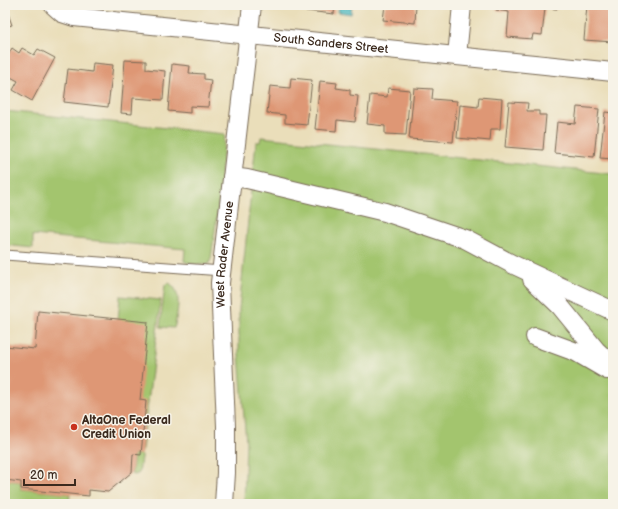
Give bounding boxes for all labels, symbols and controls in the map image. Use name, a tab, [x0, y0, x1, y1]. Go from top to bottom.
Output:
street label: South Sanders Street	[273, 30, 389, 57]
street label: West Rader Avenue	[212, 200, 237, 308]
place label: AltaOne Federal Credit Union	[81, 413, 171, 442]
marker: AltaOne Federal Credit Union	[69, 422, 79, 432]
scale bar	[24, 461, 75, 487]
text: 20 m	[30, 468, 57, 483]

